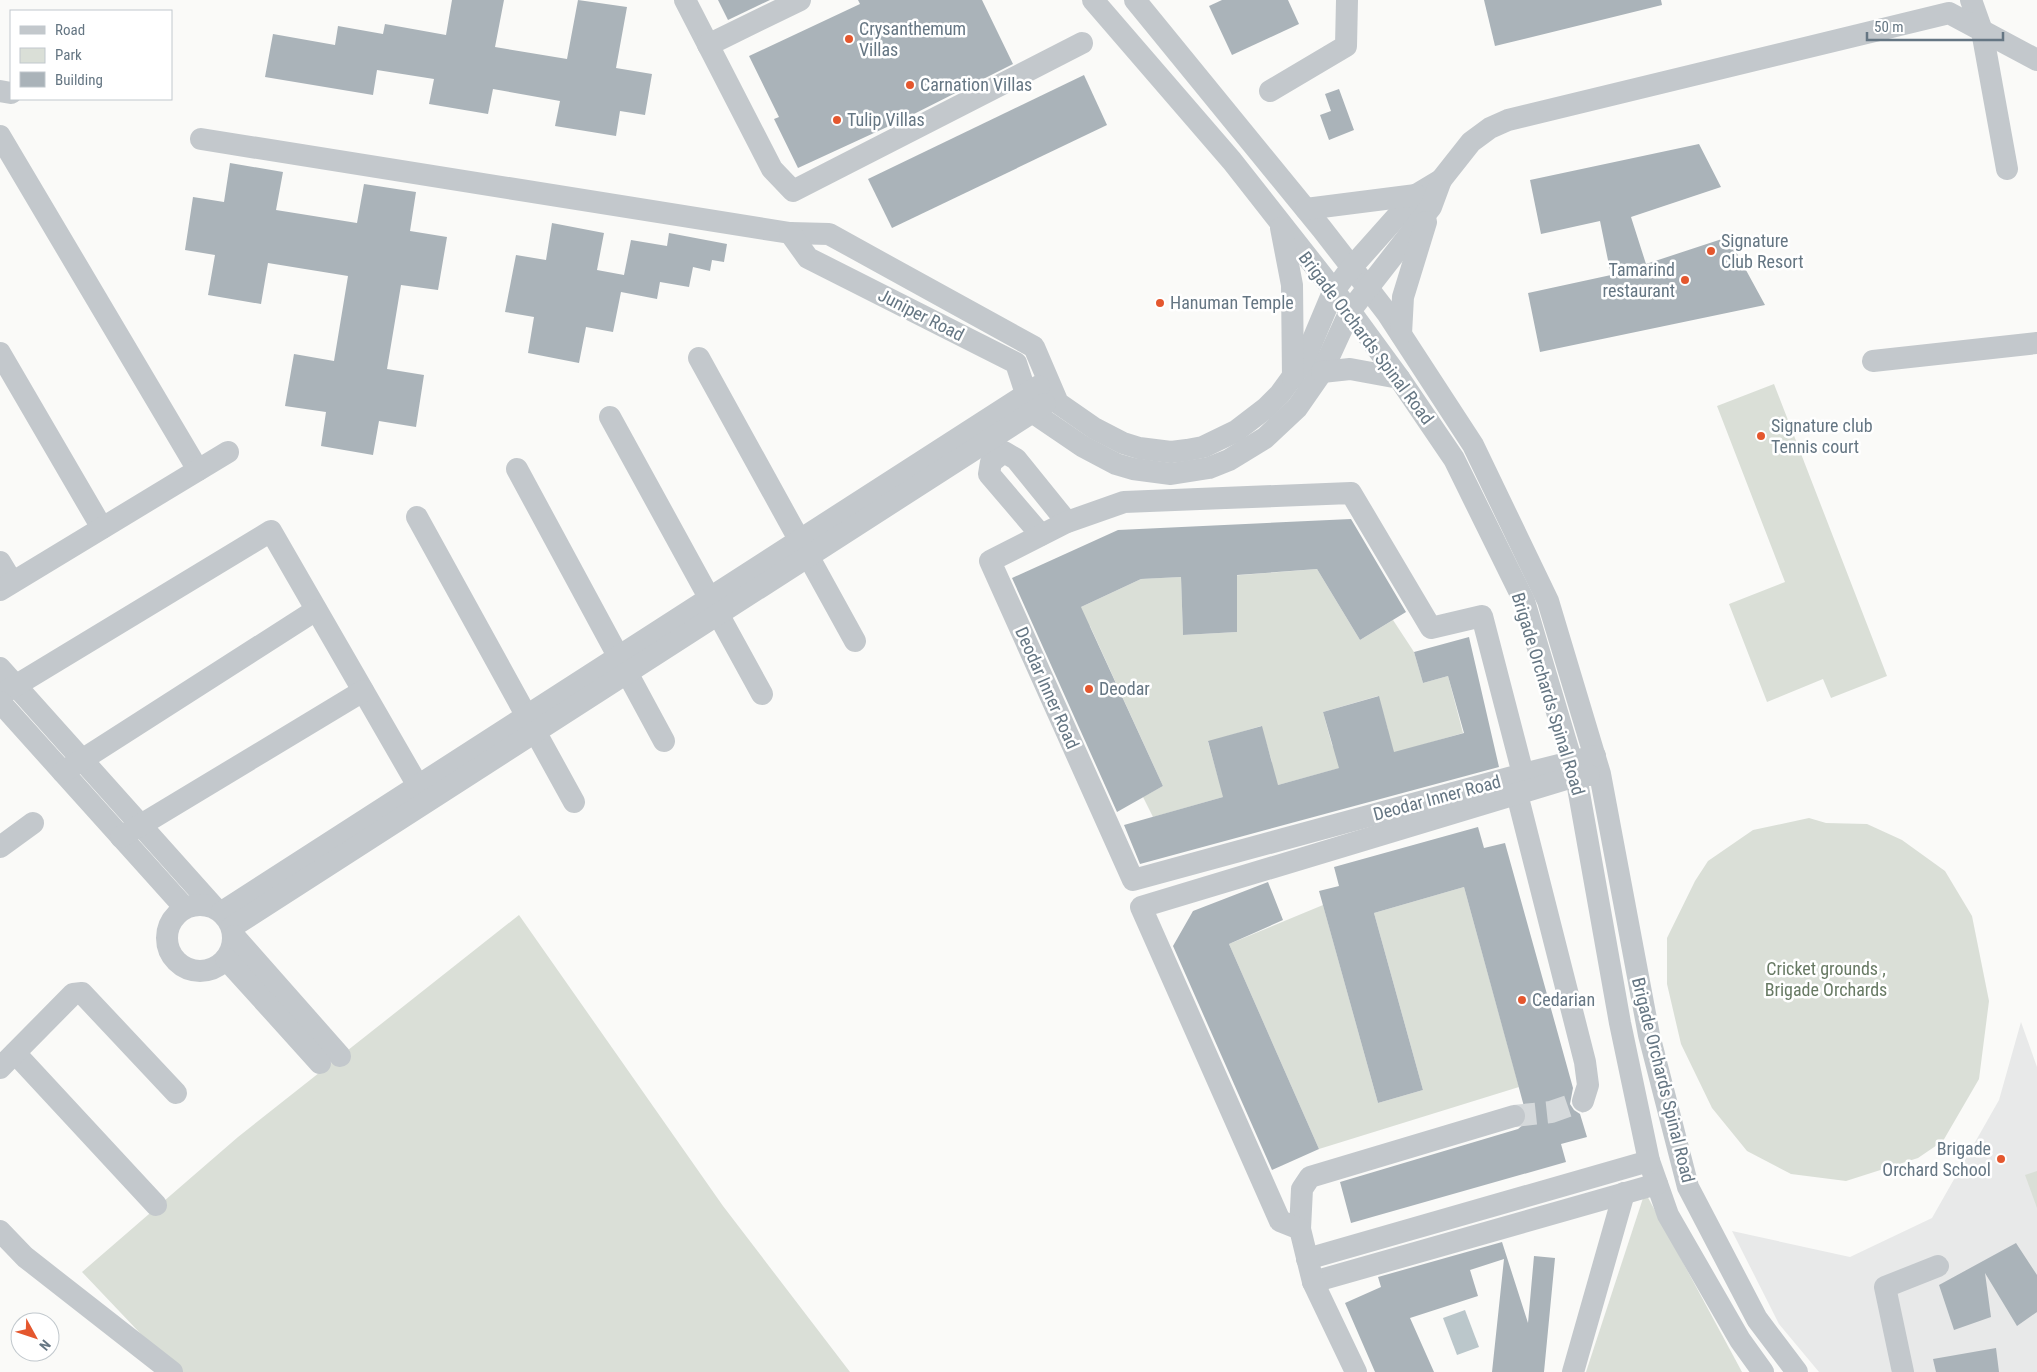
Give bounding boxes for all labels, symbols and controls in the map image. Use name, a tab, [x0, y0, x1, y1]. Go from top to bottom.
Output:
legend	[10, 10, 172, 100]
scale bar	[1867, 10, 2003, 42]
place label: Crysanthemum Villas	[859, 18, 966, 60]
text: 50 m	[1874, 18, 1904, 36]
text: Road	[55, 21, 85, 39]
marker: Crysanthemum Villas	[843, 33, 855, 45]
text: Park	[55, 46, 82, 64]
text: Building	[55, 71, 103, 89]
place label: Carnation Villas	[920, 74, 1032, 95]
marker: Carnation Villas	[904, 79, 916, 91]
place label: Tulip Villas	[847, 109, 925, 130]
marker: Tulip Villas	[831, 114, 843, 126]
place label: Signature Club Resort	[1721, 230, 1804, 272]
marker: Signature Club Resort	[1705, 245, 1717, 257]
street label: Brigade Orchards Spinal Road	[1295, 247, 1438, 428]
place label: Tamarind restaurant	[1603, 259, 1675, 301]
marker: Tamarind restaurant	[1679, 274, 1691, 286]
street label: Juniper Road	[875, 284, 968, 345]
place label: Hanuman Temple	[1170, 292, 1294, 313]
marker: Hanuman Temple	[1154, 297, 1166, 309]
place label: Signature club Tennis court	[1771, 415, 1873, 457]
marker: Signature club Tennis court	[1755, 430, 1767, 442]
street label: Brigade Orchards Spinal Road	[1508, 590, 1589, 798]
street label: Deodar Inner Road	[1011, 624, 1084, 752]
place label: Deodar	[1099, 678, 1150, 699]
marker: Deodar	[1083, 683, 1095, 695]
street label: Deodar Inner Road	[1371, 770, 1503, 825]
park label: Cricket grounds , Brigade Orchards	[1765, 958, 1887, 1000]
street label: Brigade Orchards Spinal Road	[1628, 975, 1699, 1185]
place label: Cedarian	[1532, 989, 1595, 1010]
marker: Cedarian	[1516, 994, 1528, 1006]
place label: Brigade Orchard School	[1882, 1138, 1991, 1180]
marker: Brigade Orchard School	[1995, 1153, 2007, 1165]
north arrow	[10, 1312, 60, 1362]
text: N	[36, 1337, 54, 1354]

